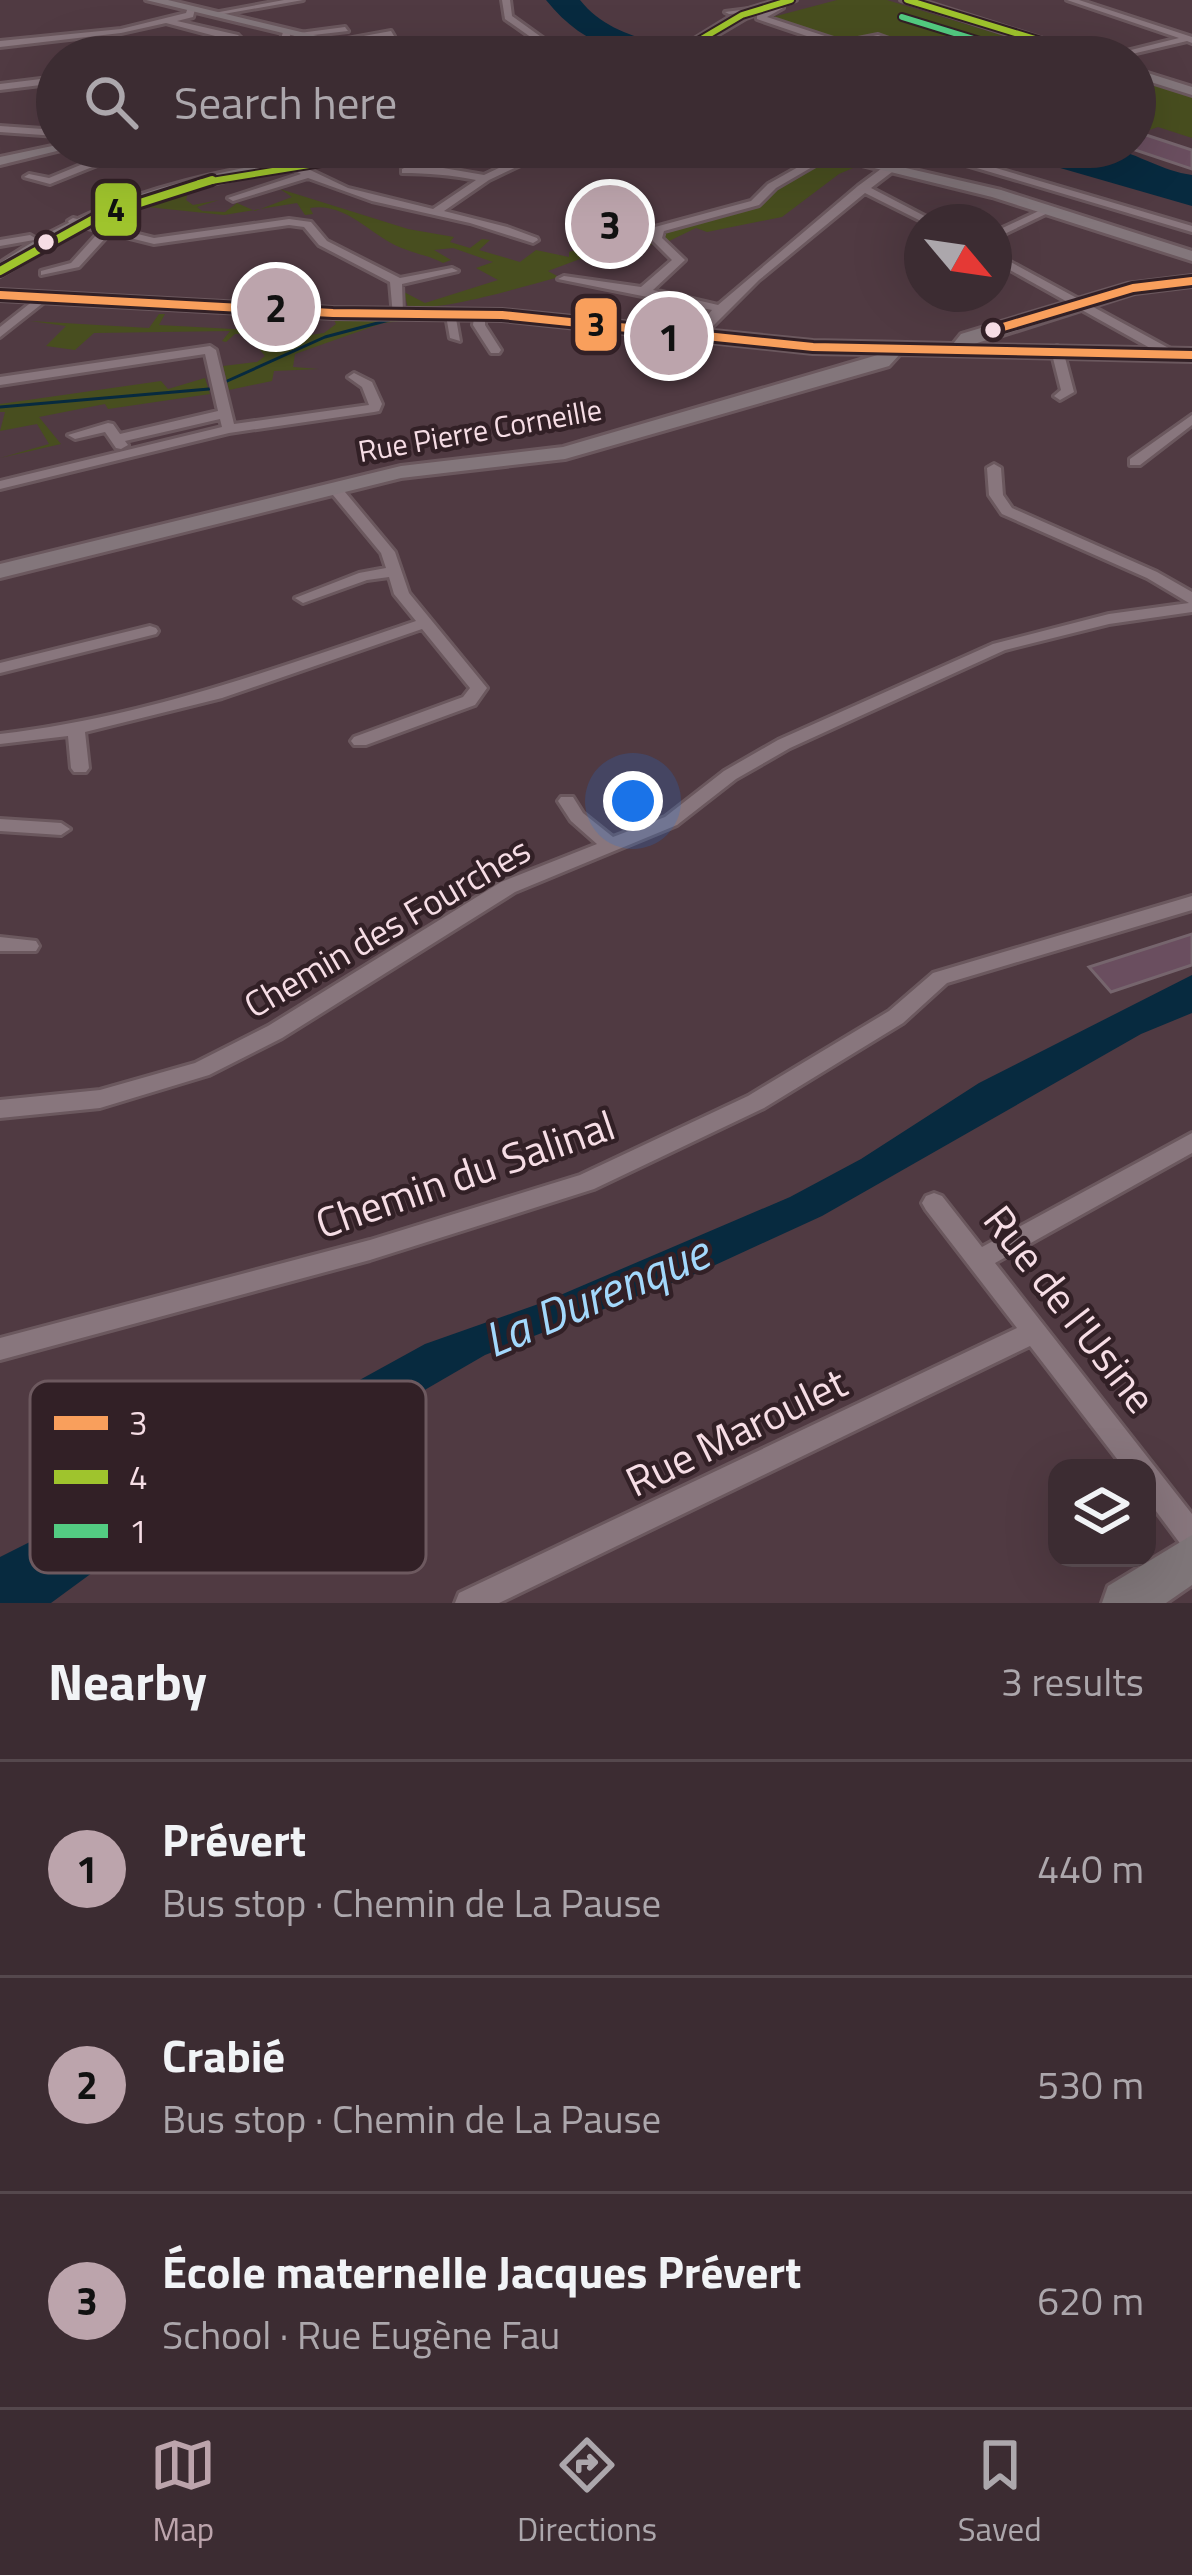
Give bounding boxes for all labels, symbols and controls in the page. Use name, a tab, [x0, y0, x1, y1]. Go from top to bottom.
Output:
search box	[36, 36, 1156, 168]
text: Search here	[174, 68, 397, 136]
icon: search	[78, 69, 144, 135]
pin: 3	[571, 179, 649, 269]
line badge: 4	[93, 181, 139, 238]
text: 4	[107, 184, 125, 234]
north arrow	[904, 204, 1012, 312]
unlabelled marker	[35, 231, 57, 253]
pin: 2	[237, 262, 315, 352]
pin: 1	[630, 291, 708, 381]
line badge: 3	[573, 296, 619, 353]
text: 3	[587, 299, 605, 349]
unlabelled marker	[982, 319, 1004, 341]
street label: Rue Pierre Corneille	[354, 386, 605, 474]
your location	[603, 771, 663, 831]
street label: Chemin des Fourches	[233, 822, 540, 1031]
street label: Chemin du Salinal	[307, 1092, 623, 1254]
street label: Rue de l'Usine	[969, 1191, 1173, 1426]
water label: La Durenque	[472, 1214, 722, 1376]
street label: Rue Maroulet	[614, 1350, 857, 1512]
legend	[30, 1381, 426, 1573]
text: 3	[129, 1398, 147, 1448]
text: 4	[129, 1452, 147, 1502]
map controls	[1048, 1459, 1156, 1567]
button: layers	[1048, 1459, 1156, 1567]
text: 1	[129, 1506, 147, 1556]
text: Nearby	[48, 1642, 207, 1720]
text: 3 results	[1001, 1652, 1144, 1711]
text: Prévert	[162, 1805, 306, 1873]
text: 1	[76, 1839, 98, 1898]
text: 440 m	[1037, 1839, 1144, 1898]
text: Bus stop · Chemin de La Pause	[162, 1873, 661, 1932]
text: Crabié	[162, 2021, 285, 2089]
text: 2	[76, 2055, 98, 2114]
text: 530 m	[1037, 2055, 1144, 2114]
text: Bus stop · Chemin de La Pause	[162, 2089, 661, 2148]
text: École maternelle Jacques Prévert	[162, 2237, 801, 2305]
text: 3	[76, 2271, 98, 2330]
text: 620 m	[1037, 2271, 1144, 2330]
text: School · Rue Eugène Fau	[162, 2305, 560, 2364]
tab: Map	[150, 2432, 216, 2554]
tab: Directions	[517, 2432, 657, 2554]
tab: Saved	[958, 2432, 1042, 2554]

